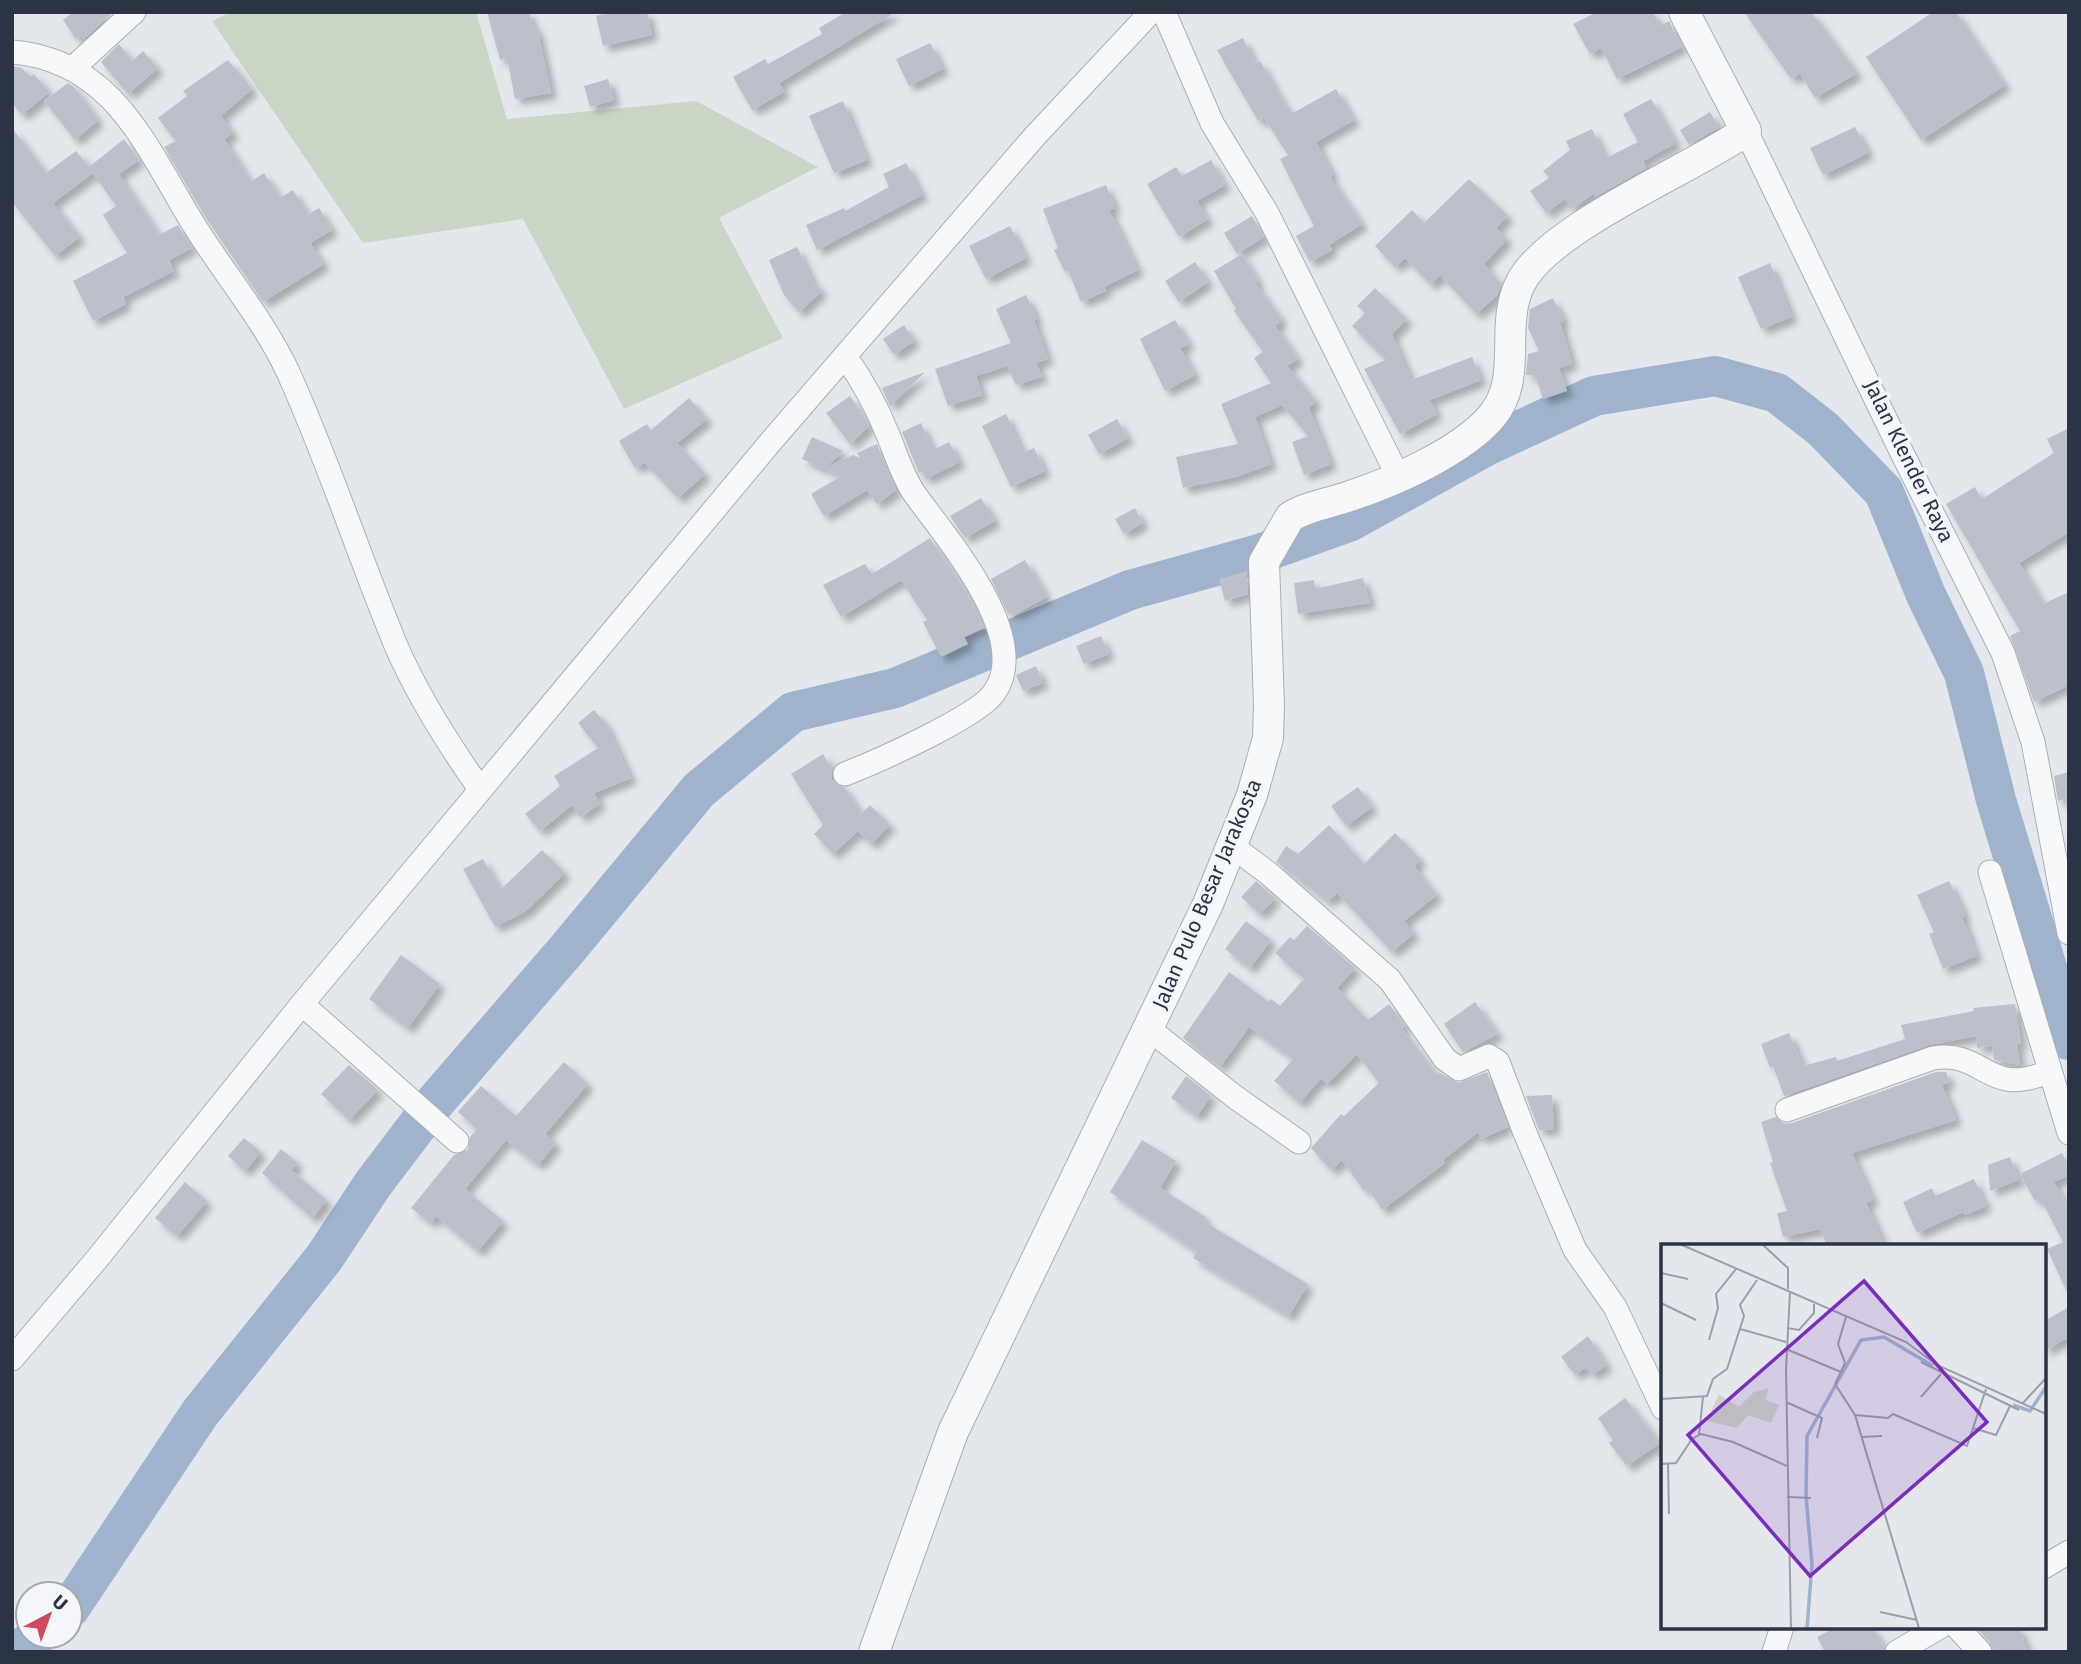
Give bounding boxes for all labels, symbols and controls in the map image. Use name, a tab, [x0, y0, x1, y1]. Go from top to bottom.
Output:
street label: Jalan Klender Raya	[1858, 375, 1960, 547]
street label: Jalan Pulo Besar Jarakosta	[1147, 775, 1267, 1013]
inset map	[1661, 1244, 2046, 1629]
north arrow	[14, 1580, 84, 1650]
text: U	[48, 1590, 72, 1615]

